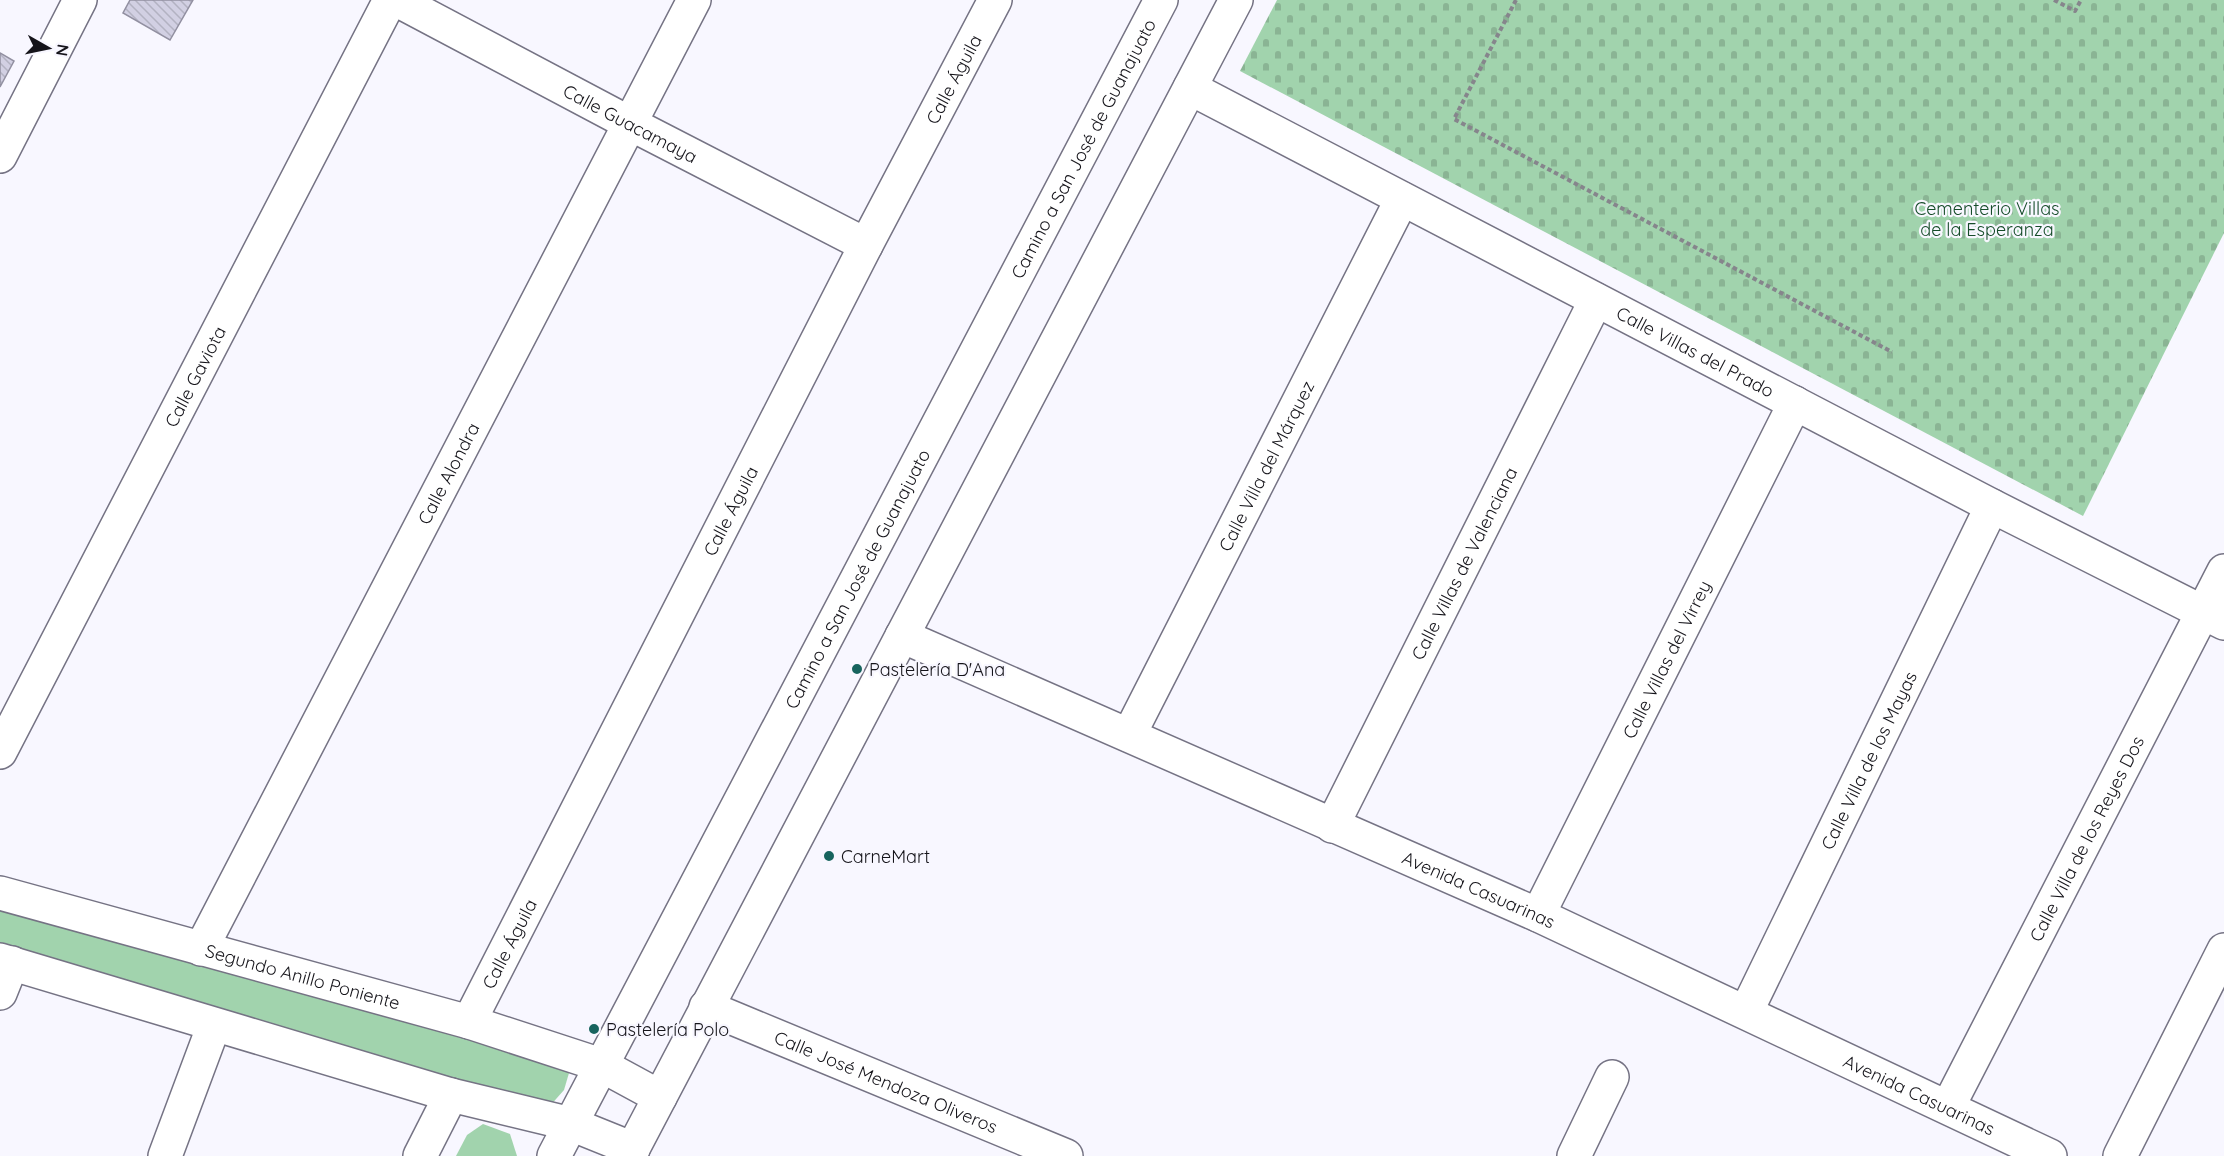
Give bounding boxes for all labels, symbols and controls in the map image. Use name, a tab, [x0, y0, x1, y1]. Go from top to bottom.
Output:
street label: Camino a San José de Guanajuato	[1005, 15, 1161, 282]
north arrow	[18, 18, 78, 78]
street label: Calle Águila	[920, 31, 986, 128]
text: N	[52, 43, 74, 58]
street label: Calle Guacamaya	[559, 79, 701, 168]
park label: Cementerio Villas de la Esperanza	[1914, 197, 2060, 241]
street label: Calle Villas del Prado	[1613, 301, 1778, 402]
street label: Calle Gaviota	[159, 322, 230, 431]
street label: Calle Villa del Márquez	[1213, 377, 1319, 555]
street label: Calle Alondra	[412, 419, 484, 528]
street label: Camino a San José de Guanajuato	[780, 445, 935, 713]
street label: Calle Águila	[698, 462, 763, 560]
street label: Calle Villas de Valenciana	[1406, 463, 1522, 664]
street label: Calle Villas del Virrey	[1617, 576, 1716, 742]
place label: Pastelería D'Ana	[869, 658, 1005, 681]
marker: Pastelería D'Ana	[850, 662, 864, 676]
street label: Calle Villa de los Mayas	[1815, 667, 1922, 853]
street label: Calle Villa de los Reyes Dos	[2024, 732, 2149, 945]
place label: CarneMart	[841, 845, 930, 868]
street label: Avenida Casuarinas	[1399, 845, 1559, 933]
marker: CarneMart	[822, 849, 836, 863]
street label: Calle Águila	[477, 895, 542, 992]
street label: Segundo Anillo Poniente	[203, 939, 403, 1014]
place label: Pastelería Polo	[606, 1018, 729, 1041]
marker: Pastelería Polo	[587, 1022, 601, 1036]
street label: Calle José Mendoza Oliveros	[771, 1025, 1001, 1138]
street label: Avenida Casuarinas	[1840, 1049, 1999, 1140]

